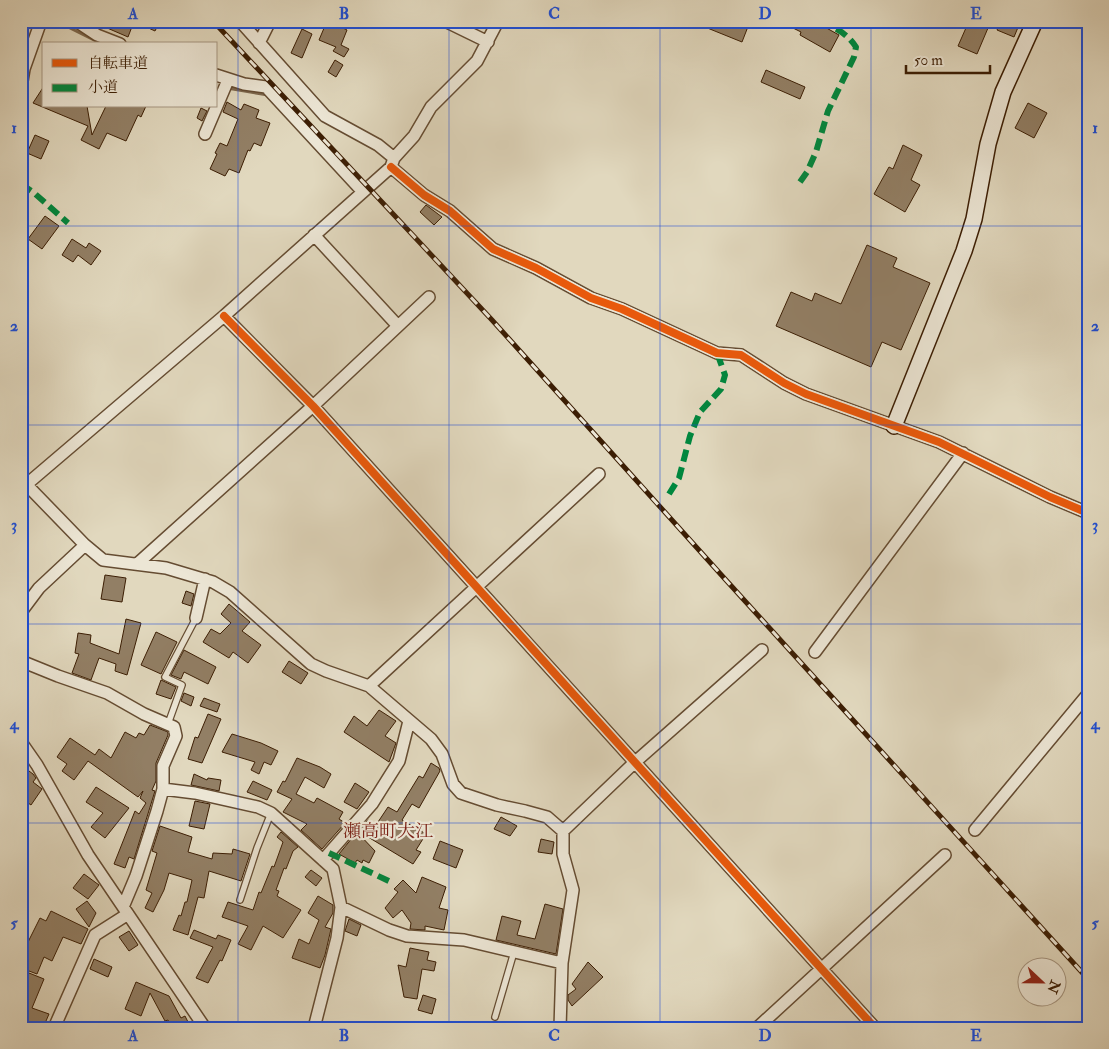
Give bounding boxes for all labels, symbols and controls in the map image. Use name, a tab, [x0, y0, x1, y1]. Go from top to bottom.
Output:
text: A	[127, 4, 139, 24]
text: B	[339, 4, 349, 24]
text: C	[548, 4, 560, 24]
text: D	[758, 4, 772, 24]
text: E	[970, 4, 982, 24]
legend	[42, 42, 218, 108]
scale bar	[906, 42, 990, 74]
text: 50 m	[914, 51, 943, 70]
text: 自転車道	[88, 54, 148, 73]
text: 小道	[88, 78, 118, 97]
text: 1	[11, 118, 17, 138]
text: 1	[1092, 118, 1098, 138]
text: 2	[10, 316, 18, 336]
text: 2	[1091, 316, 1099, 336]
text: 3	[11, 515, 17, 535]
text: 3	[1092, 515, 1098, 535]
text: 4	[9, 714, 20, 734]
text: 4	[1090, 714, 1101, 734]
district label: 瀬高町大江	[343, 820, 433, 843]
text: 5	[10, 913, 18, 933]
text: 5	[1091, 913, 1099, 933]
north arrow	[1016, 956, 1066, 1006]
text: N	[1043, 977, 1064, 996]
text: A	[127, 1026, 139, 1046]
text: B	[339, 1026, 349, 1046]
text: C	[548, 1026, 560, 1046]
text: D	[758, 1026, 772, 1046]
text: E	[970, 1026, 982, 1046]

